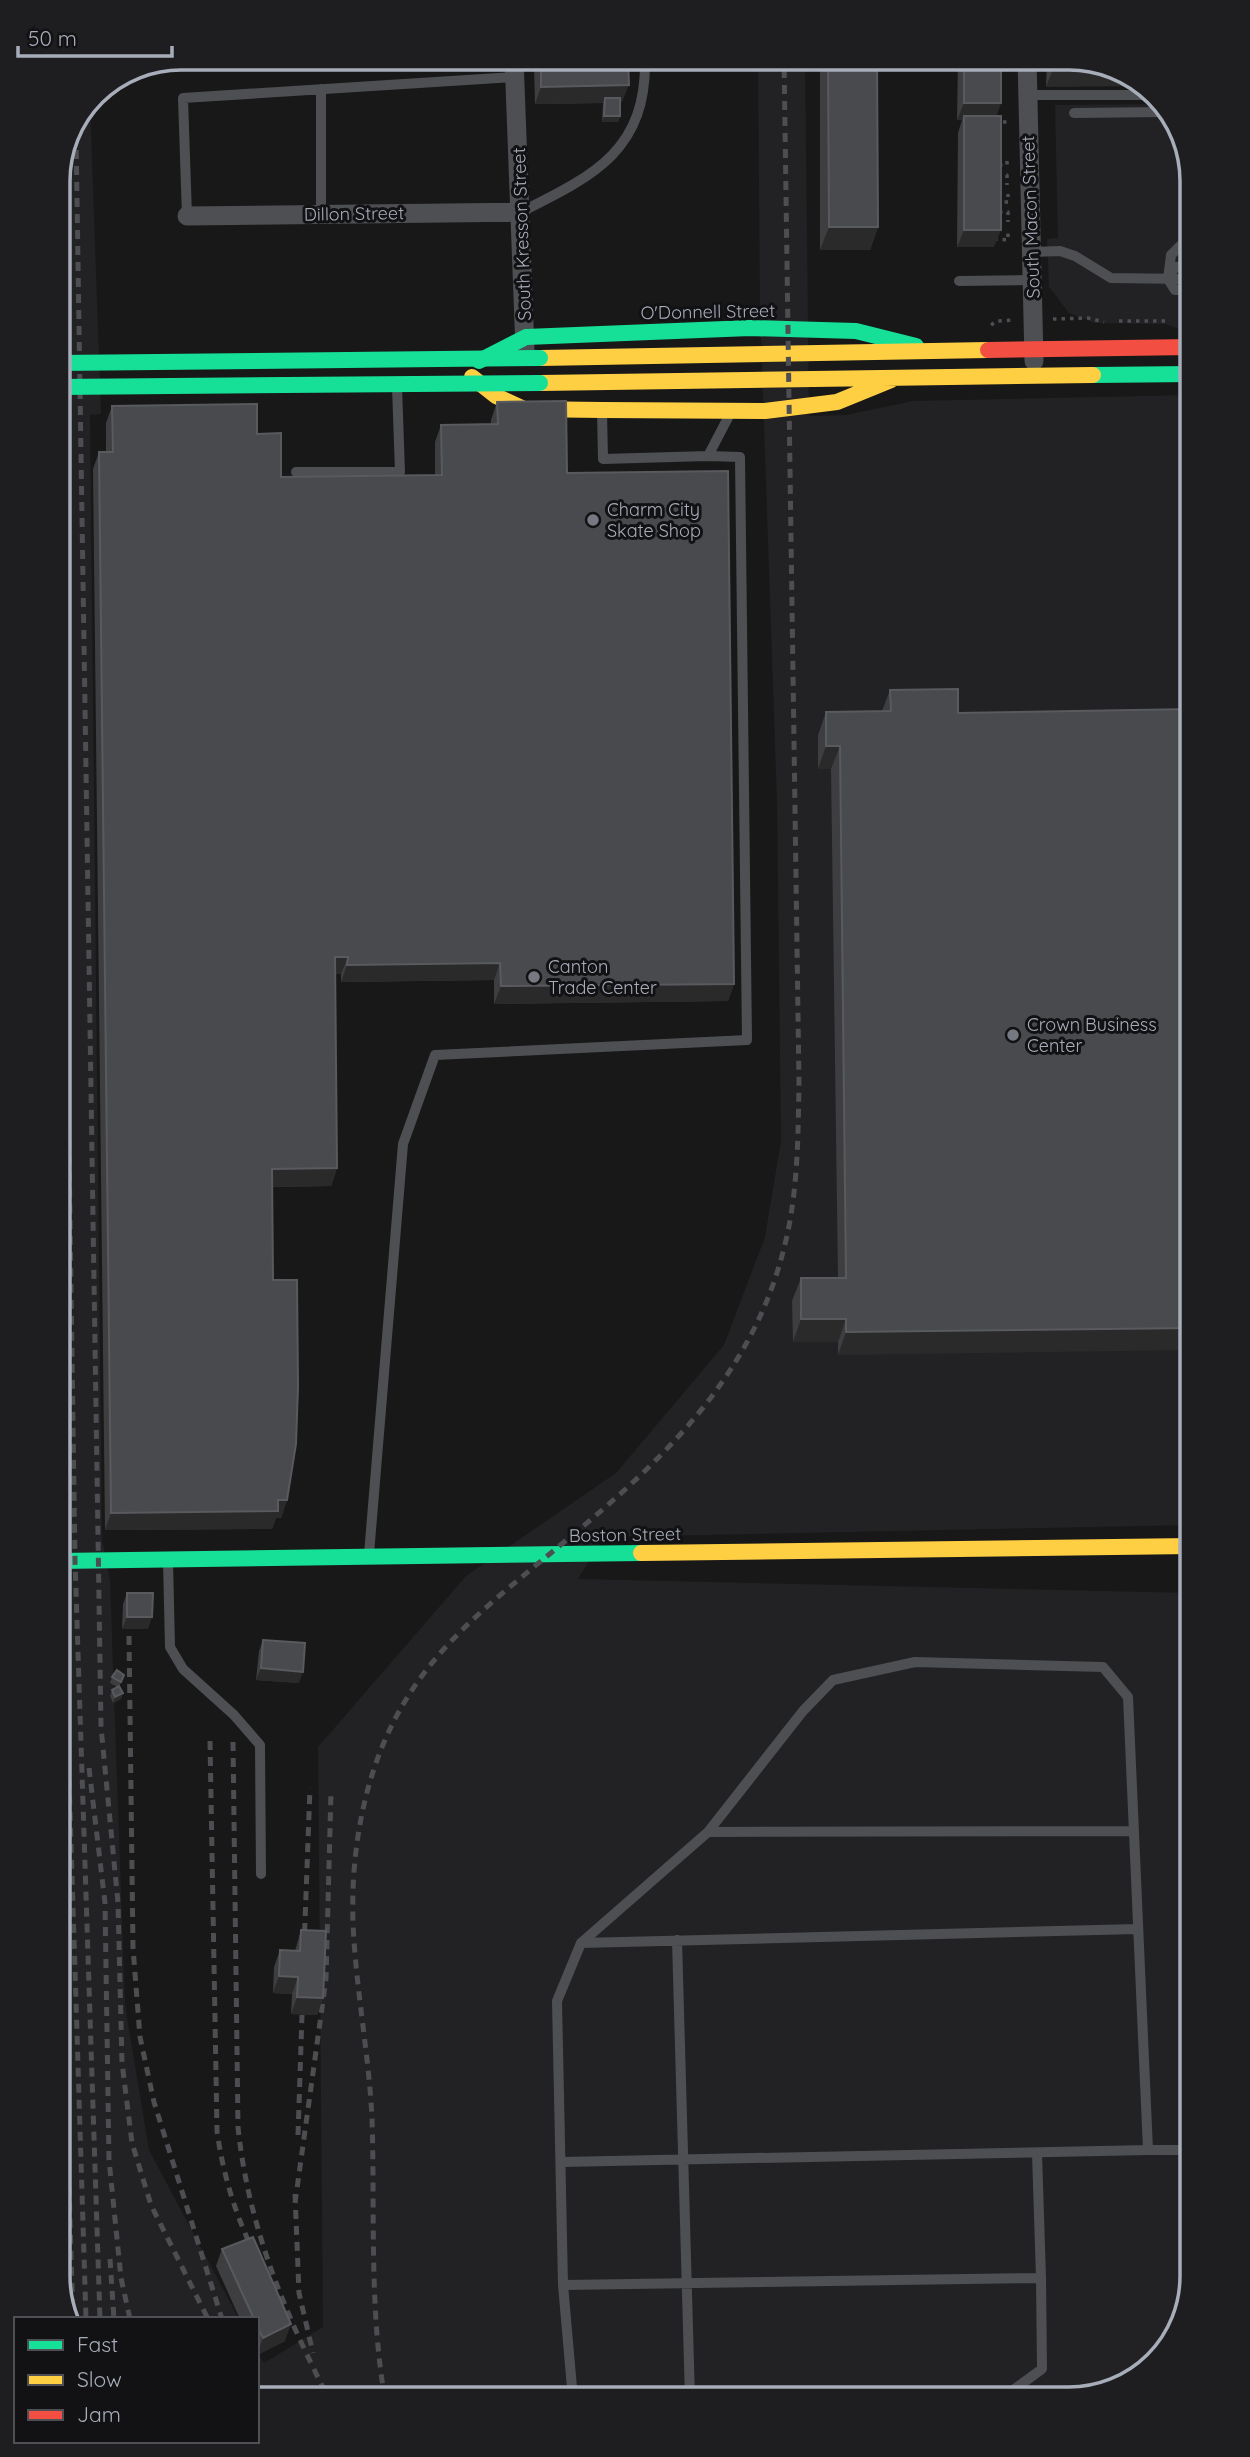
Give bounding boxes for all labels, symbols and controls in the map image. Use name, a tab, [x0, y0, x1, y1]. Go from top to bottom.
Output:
scale bar	[18, 14, 172, 58]
text: 50 m	[28, 25, 77, 51]
street label: South Macon Street	[1016, 135, 1045, 299]
street label: South Kresson Street	[507, 147, 536, 321]
street label: Dillon Street	[304, 201, 404, 226]
street label: O'Donnell Street	[641, 299, 775, 324]
place label: Charm City Skate Shop	[607, 498, 701, 542]
marker: Charm City Skate Shop	[585, 512, 601, 528]
place label: Canton Trade Center	[548, 955, 657, 999]
marker: Canton Trade Center	[526, 969, 542, 985]
place label: Crown Business Center	[1027, 1013, 1157, 1057]
marker: Crown Business Center	[1005, 1027, 1021, 1043]
street label: Boston Street	[569, 1522, 681, 1547]
legend	[14, 2317, 259, 2443]
text: Fast	[77, 2331, 118, 2357]
text: Slow	[77, 2366, 122, 2392]
text: Jam	[77, 2401, 121, 2427]

